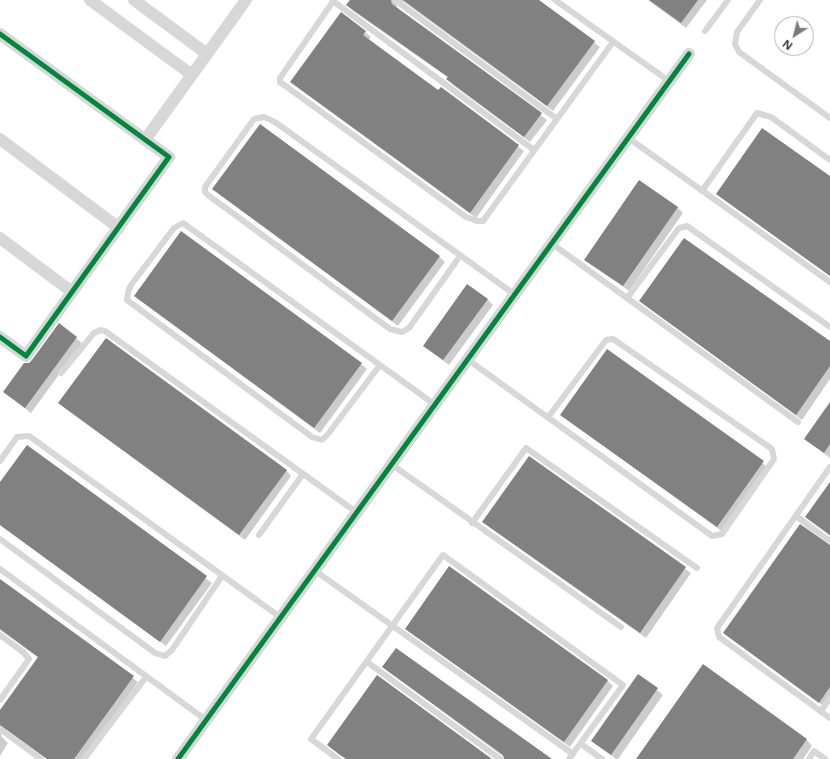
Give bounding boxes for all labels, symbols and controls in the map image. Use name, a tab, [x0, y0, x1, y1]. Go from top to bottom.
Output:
north arrow	[774, 16, 814, 56]
text: N	[779, 37, 795, 54]

